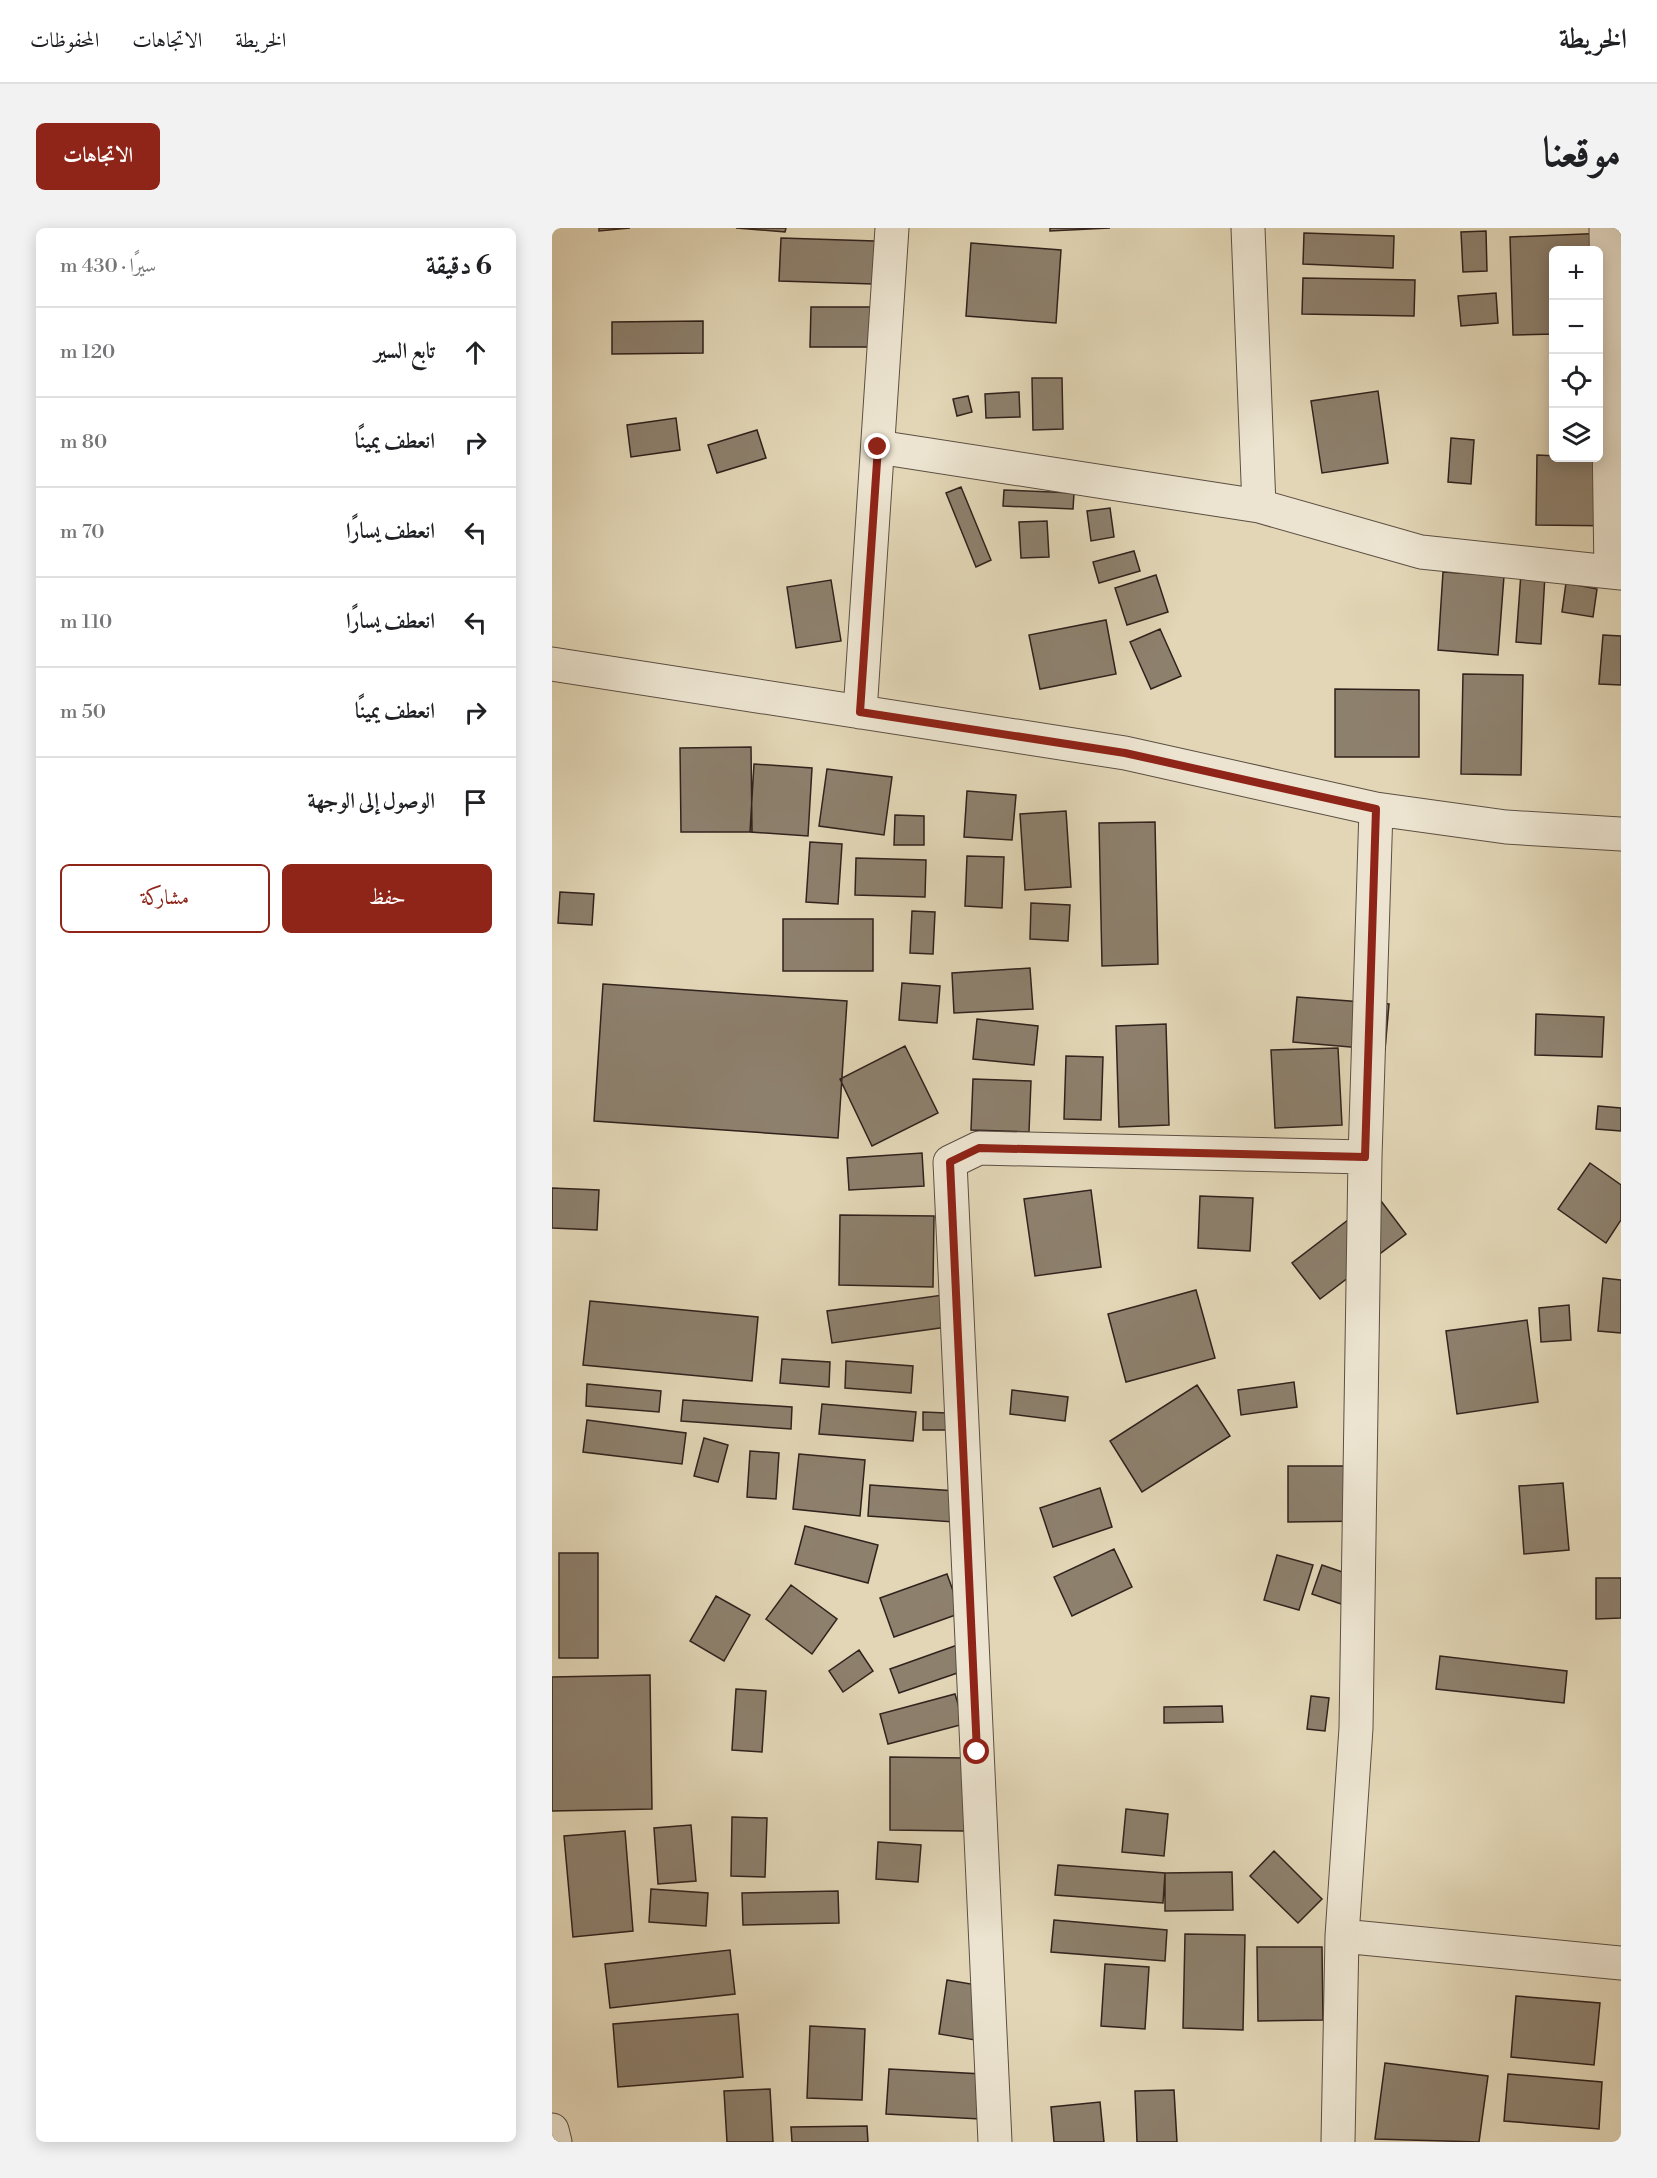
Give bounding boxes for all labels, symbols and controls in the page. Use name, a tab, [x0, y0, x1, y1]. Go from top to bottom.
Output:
text: الخريطة	[1559, 22, 1627, 57]
text: المحفوظات	[30, 28, 99, 54]
text: الاتجاهات	[132, 28, 202, 54]
text: الخريطة	[235, 28, 286, 54]
button: الاتجاهات	[36, 123, 160, 190]
text: موقعنا	[1543, 127, 1621, 180]
map controls	[1549, 246, 1603, 462]
button: +	[1549, 246, 1603, 300]
text: 6 دقيقة	[426, 250, 492, 282]
text: سيرًا · 430 m	[60, 254, 156, 279]
button: −	[1549, 300, 1603, 354]
icon: ahead	[459, 336, 492, 369]
text: تابع السير	[374, 338, 435, 365]
text: 120 m	[60, 340, 115, 365]
button: locate	[1549, 354, 1603, 408]
button: layers	[1549, 408, 1603, 462]
icon: right	[459, 426, 492, 459]
text: انعطف يمينًا	[355, 428, 435, 455]
text: 80 m	[60, 430, 107, 455]
route end	[864, 433, 890, 459]
icon: left	[459, 516, 492, 549]
text: انعطف يسارًا	[346, 518, 435, 545]
text: 70 m	[60, 520, 105, 545]
icon: left	[459, 606, 492, 639]
text: انعطف يسارًا	[346, 608, 435, 635]
text: 110 m	[60, 610, 112, 635]
icon: right	[459, 696, 492, 729]
text: انعطف يمينًا	[355, 698, 435, 725]
text: 50 m	[60, 700, 106, 725]
icon: arrive	[459, 786, 492, 819]
text: الوصول إلى الوجهة	[307, 788, 435, 815]
button: مشاركة	[60, 864, 270, 933]
button: حفظ	[282, 864, 492, 933]
route start	[963, 1738, 989, 1764]

